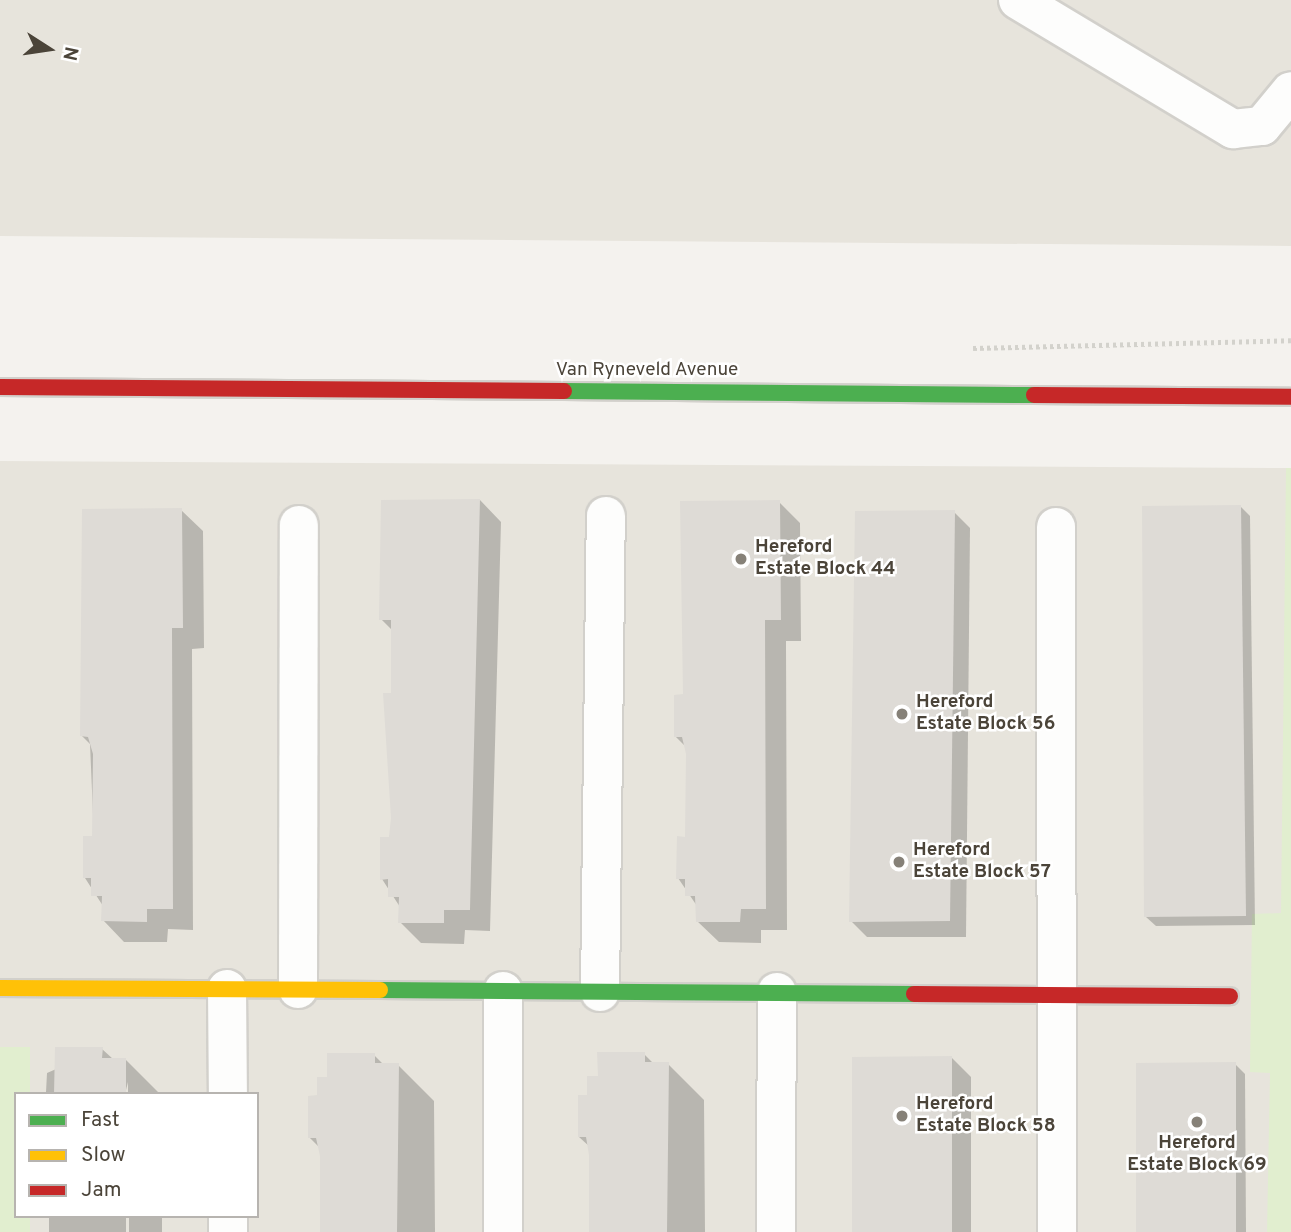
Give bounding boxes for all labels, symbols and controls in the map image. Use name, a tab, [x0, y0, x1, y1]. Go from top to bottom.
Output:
north arrow	[14, 14, 84, 84]
text: N	[56, 44, 83, 63]
street label: Van Ryneveld Avenue	[555, 360, 739, 382]
place label: Hereford Estate Block 44	[755, 537, 896, 581]
marker: Hereford Estate Block 44	[733, 551, 749, 567]
place label: Hereford Estate Block 56	[916, 692, 1055, 736]
marker: Hereford Estate Block 56	[894, 706, 910, 722]
place label: Hereford Estate Block 57	[913, 840, 1051, 884]
marker: Hereford Estate Block 57	[891, 854, 907, 870]
legend	[14, 1092, 259, 1218]
place label: Hereford Estate Block 58	[916, 1094, 1056, 1138]
text: Fast	[81, 1107, 120, 1134]
marker: Hereford Estate Block 58	[894, 1108, 910, 1124]
marker: Hereford Estate Block 69	[1189, 1114, 1205, 1130]
place label: Hereford Estate Block 69	[1127, 1133, 1267, 1177]
text: Slow	[81, 1142, 126, 1169]
text: Jam	[81, 1177, 122, 1204]

